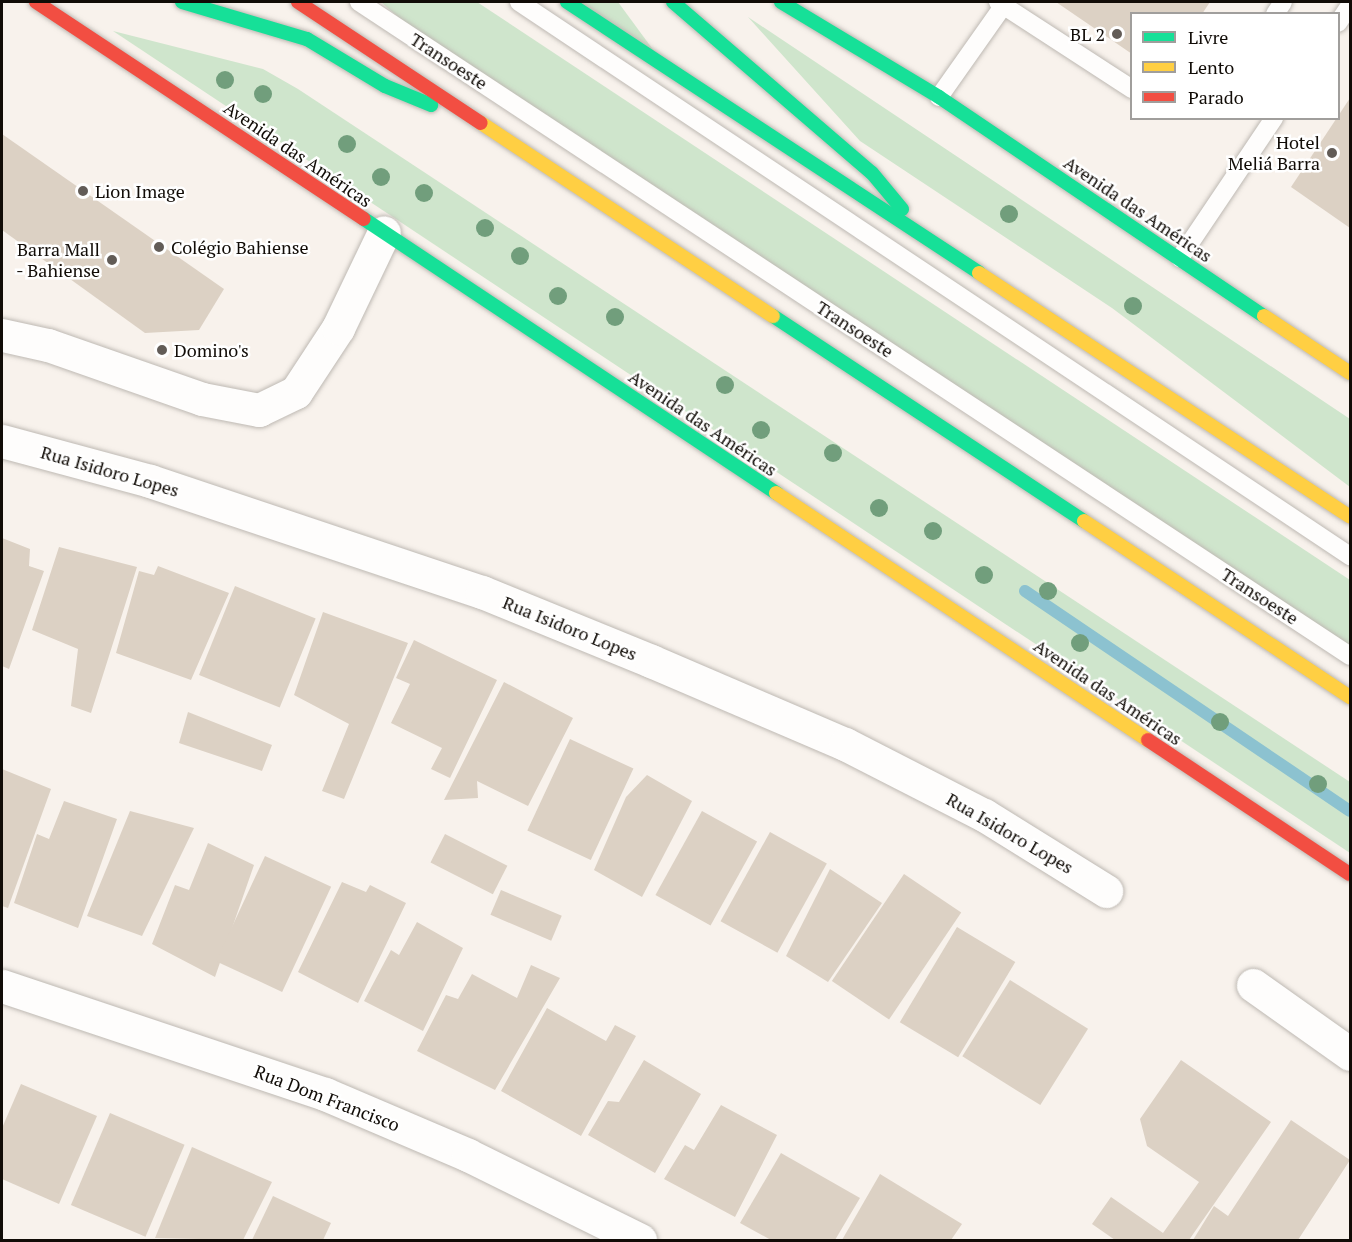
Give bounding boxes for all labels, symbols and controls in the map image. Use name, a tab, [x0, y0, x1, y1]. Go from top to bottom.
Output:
legend	[1130, 12, 1340, 120]
place label: BL 2	[1070, 23, 1105, 45]
text: Livre	[1188, 25, 1228, 49]
marker: BL 2	[1110, 27, 1124, 41]
street label: Transoeste	[406, 28, 492, 94]
text: Lento	[1188, 55, 1234, 79]
text: Parado	[1188, 85, 1244, 109]
street label: Avenida das Américas	[220, 96, 376, 212]
place label: Hotel Meliá Barra	[1228, 132, 1320, 174]
marker: Hotel Meliá Barra	[1325, 146, 1339, 160]
street label: Avenida das Américas	[1060, 151, 1216, 267]
place label: Lion Image	[95, 180, 185, 202]
marker: Lion Image	[76, 184, 90, 198]
place label: Colégio Bahiense	[171, 236, 309, 258]
place label: Barra Mall - Bahiense	[15, 239, 100, 282]
marker: Colégio Bahiense	[152, 240, 166, 254]
marker: Barra Mall - Bahiense	[105, 253, 119, 267]
street label: Transoeste	[812, 296, 898, 362]
place label: Domino's	[174, 339, 249, 361]
marker: Domino's	[155, 343, 169, 357]
street label: Avenida das Américas	[625, 365, 781, 481]
street label: Rua Isidoro Lopes	[38, 441, 182, 501]
street label: Transoeste	[1217, 563, 1303, 629]
street label: Rua Isidoro Lopes	[500, 591, 640, 665]
street label: Avenida das Américas	[1030, 634, 1186, 750]
street label: Rua Isidoro Lopes	[943, 788, 1077, 878]
street label: Rua Dom Francisco	[251, 1060, 403, 1136]

